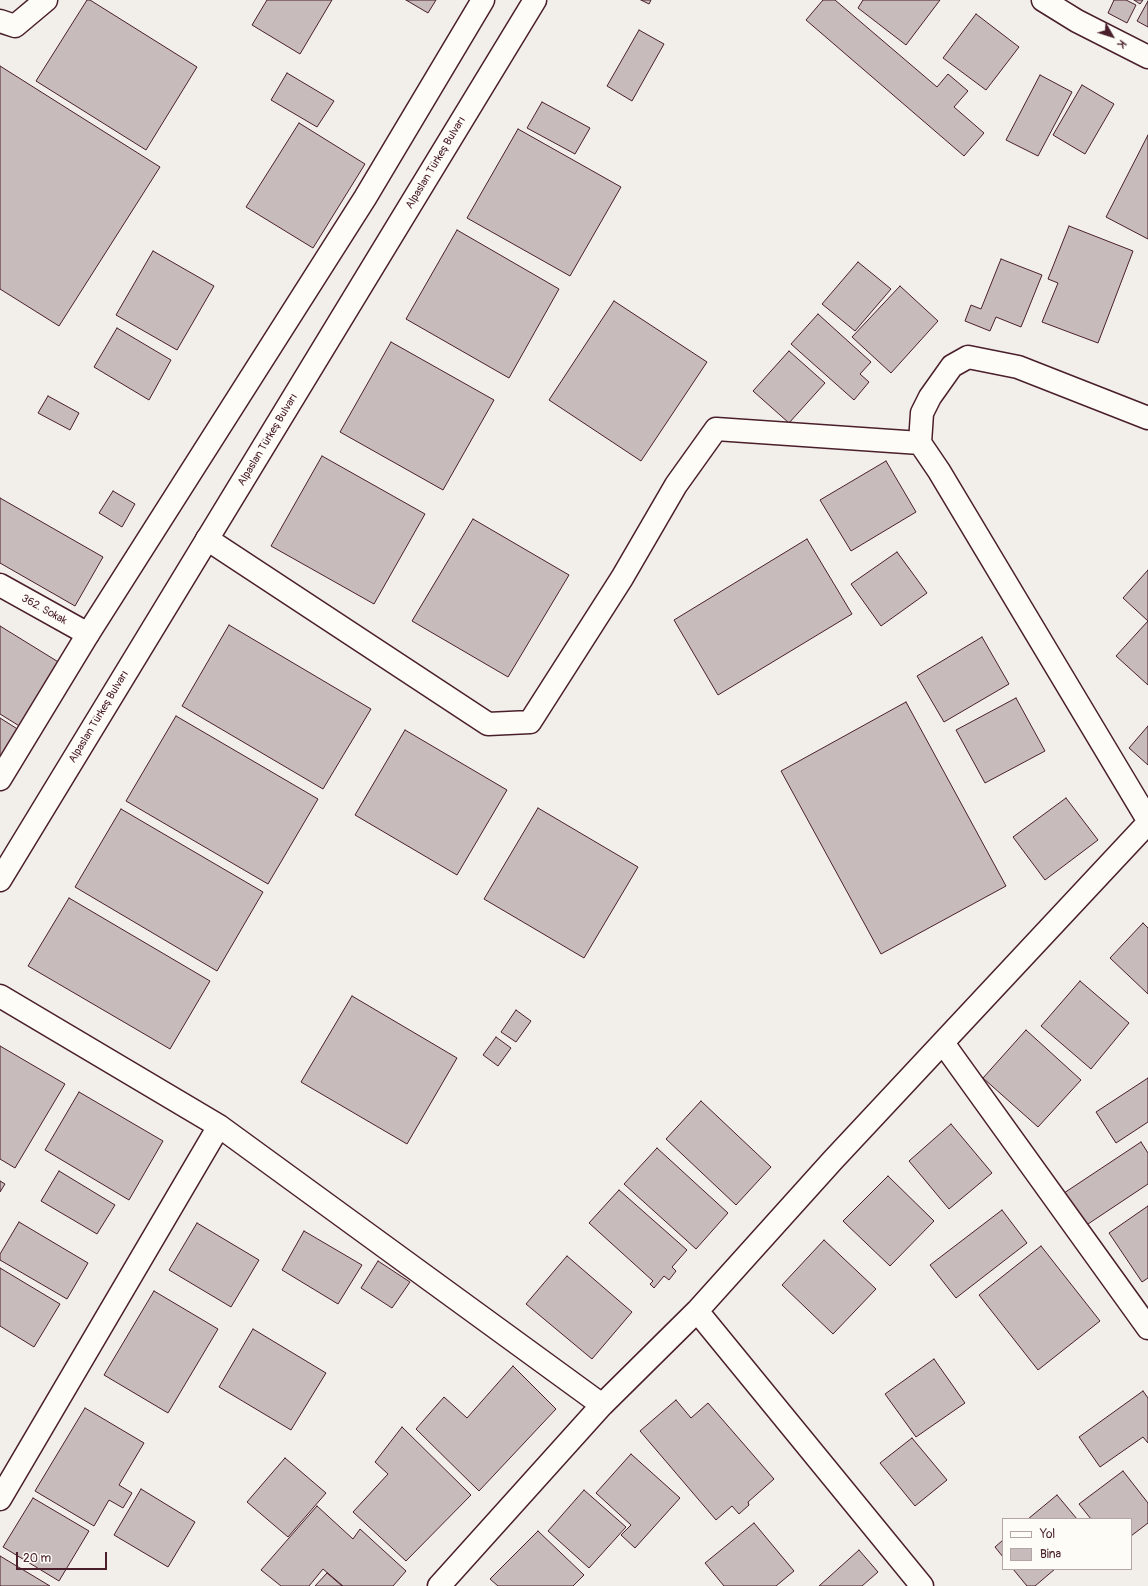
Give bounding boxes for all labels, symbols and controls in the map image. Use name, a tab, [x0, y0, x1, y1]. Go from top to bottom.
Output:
north arrow	[1092, 16, 1132, 56]
text: K	[1115, 37, 1129, 51]
street label: Alpaslan Türkeş Bulvarı	[403, 114, 469, 212]
street label: Alpaslan Türkeş Bulvarı	[235, 391, 301, 489]
street label: 362. Sokak	[19, 592, 69, 628]
street label: Alpaslan Türkeş Bulvarı	[66, 668, 132, 766]
legend	[1002, 1518, 1132, 1570]
text: Yol	[1040, 1527, 1055, 1542]
scale bar	[18, 1544, 109, 1570]
text: Bina	[1040, 1547, 1061, 1562]
text: 20 m	[23, 1551, 51, 1566]

